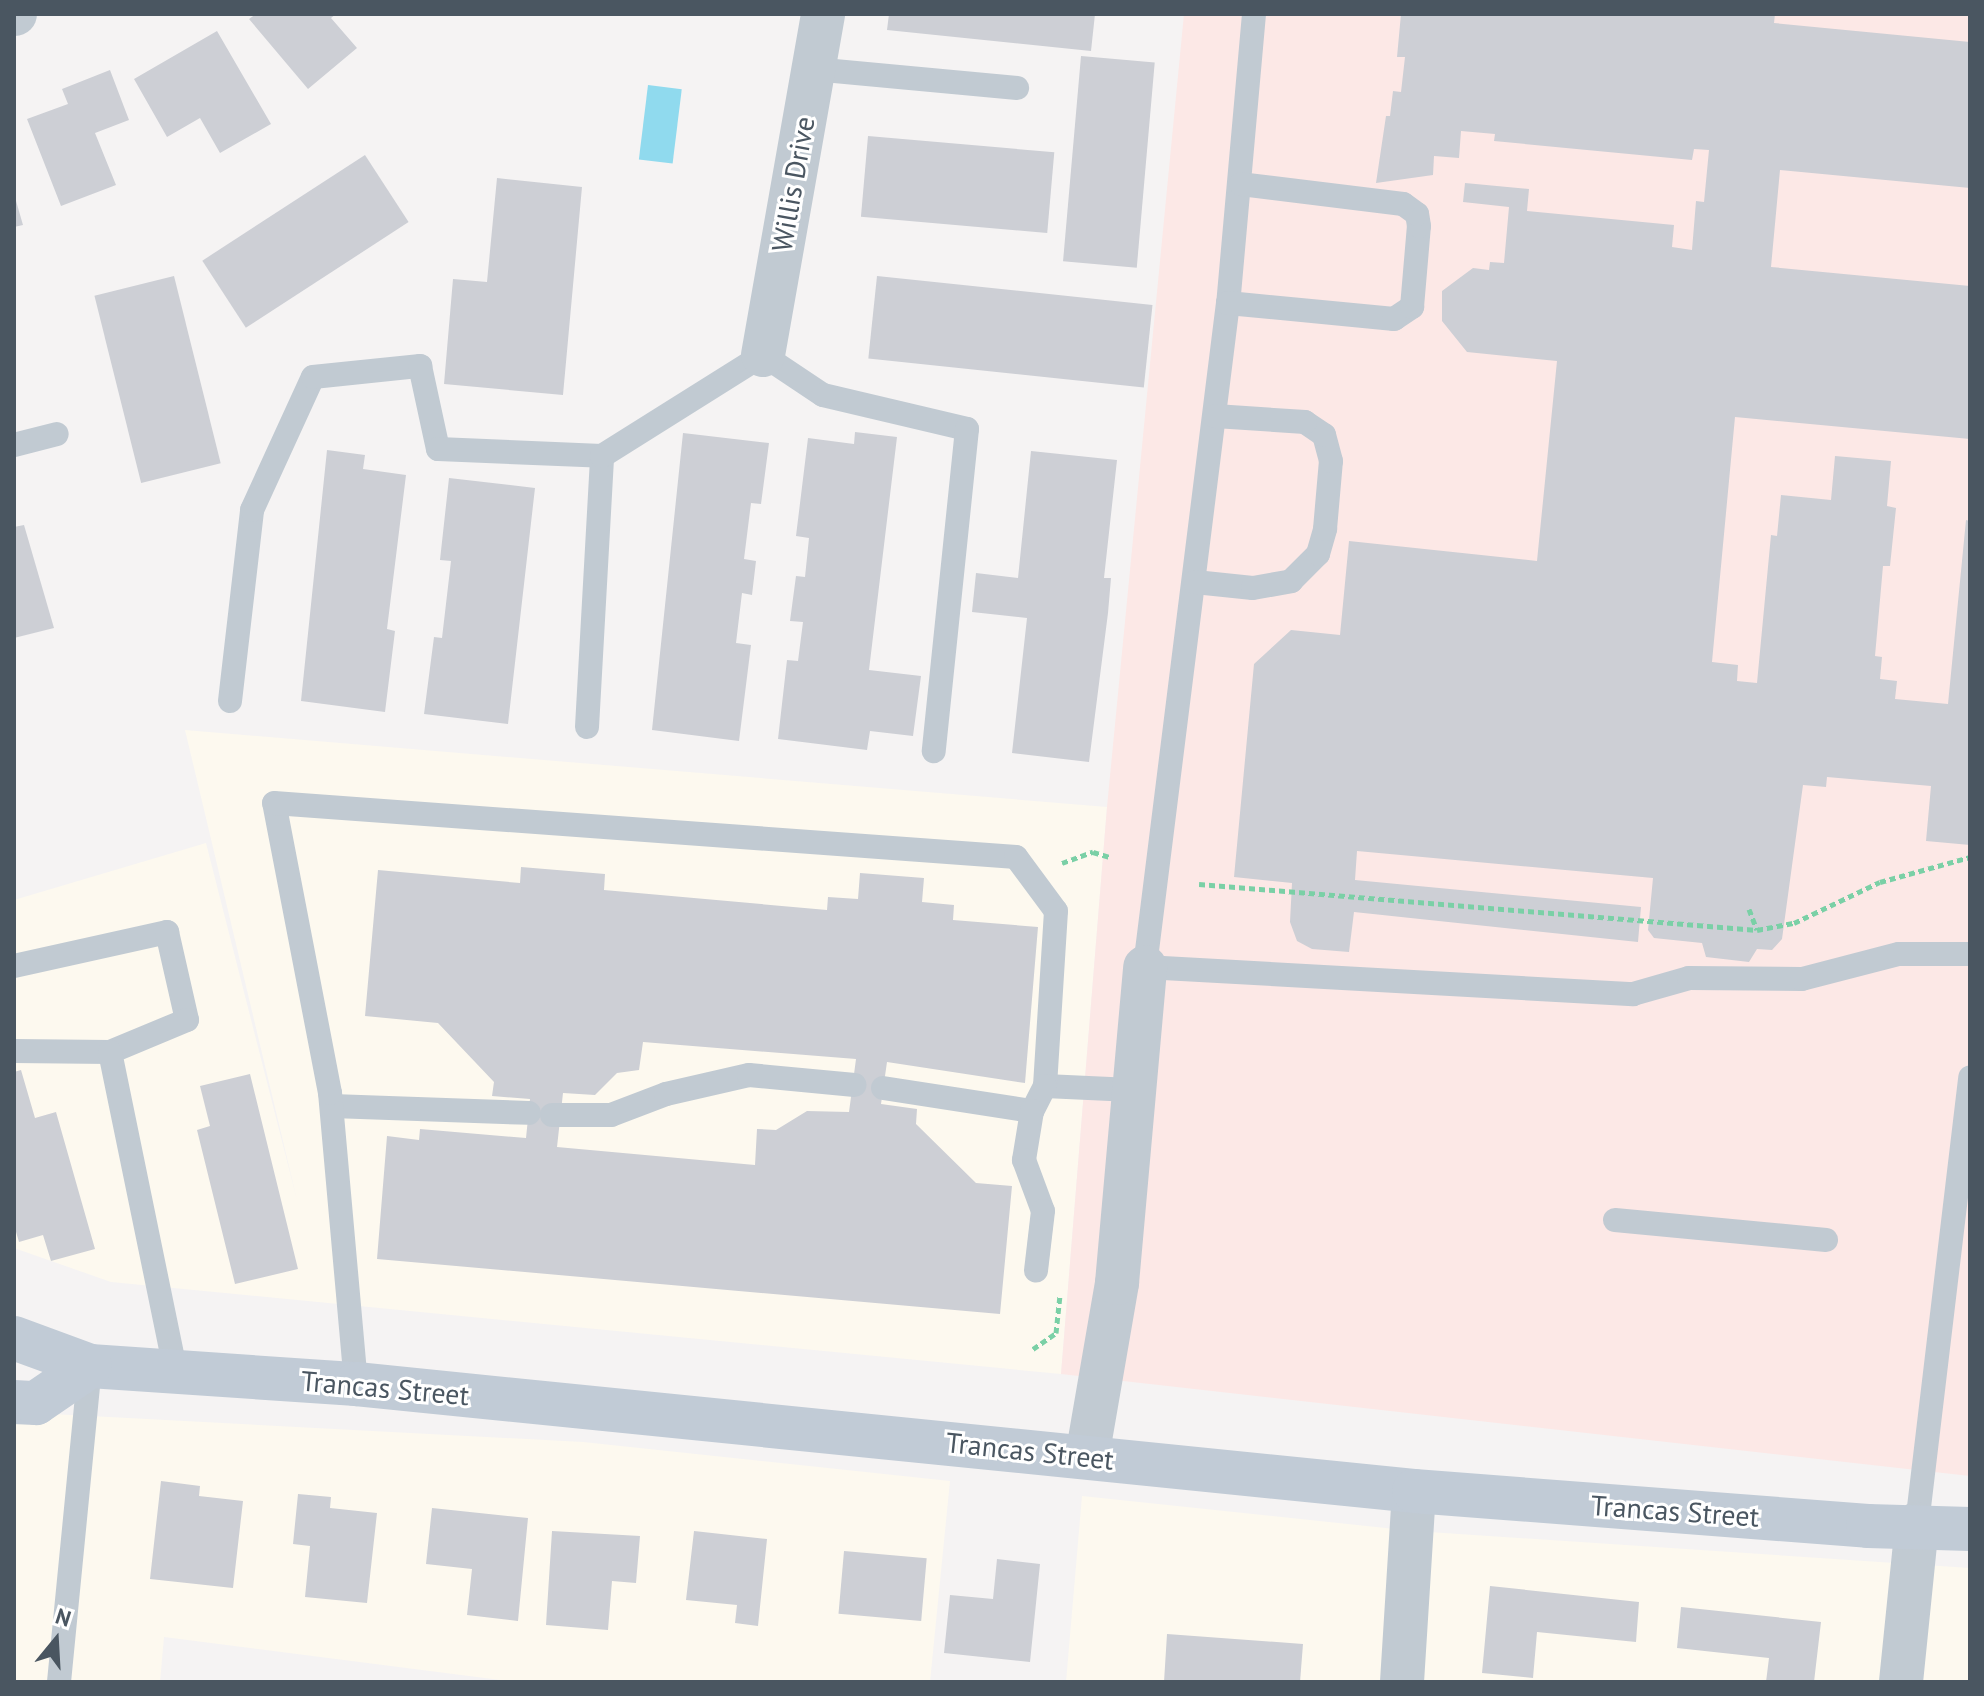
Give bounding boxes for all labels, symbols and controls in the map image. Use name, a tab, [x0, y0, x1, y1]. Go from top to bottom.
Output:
street label: Willis Drive	[765, 114, 821, 254]
street label: Trancas Street	[300, 1364, 470, 1412]
street label: Trancas Street	[944, 1425, 1116, 1477]
street label: Trancas Street	[1590, 1488, 1760, 1534]
north arrow	[16, 1600, 96, 1680]
text: N	[52, 1602, 75, 1633]

